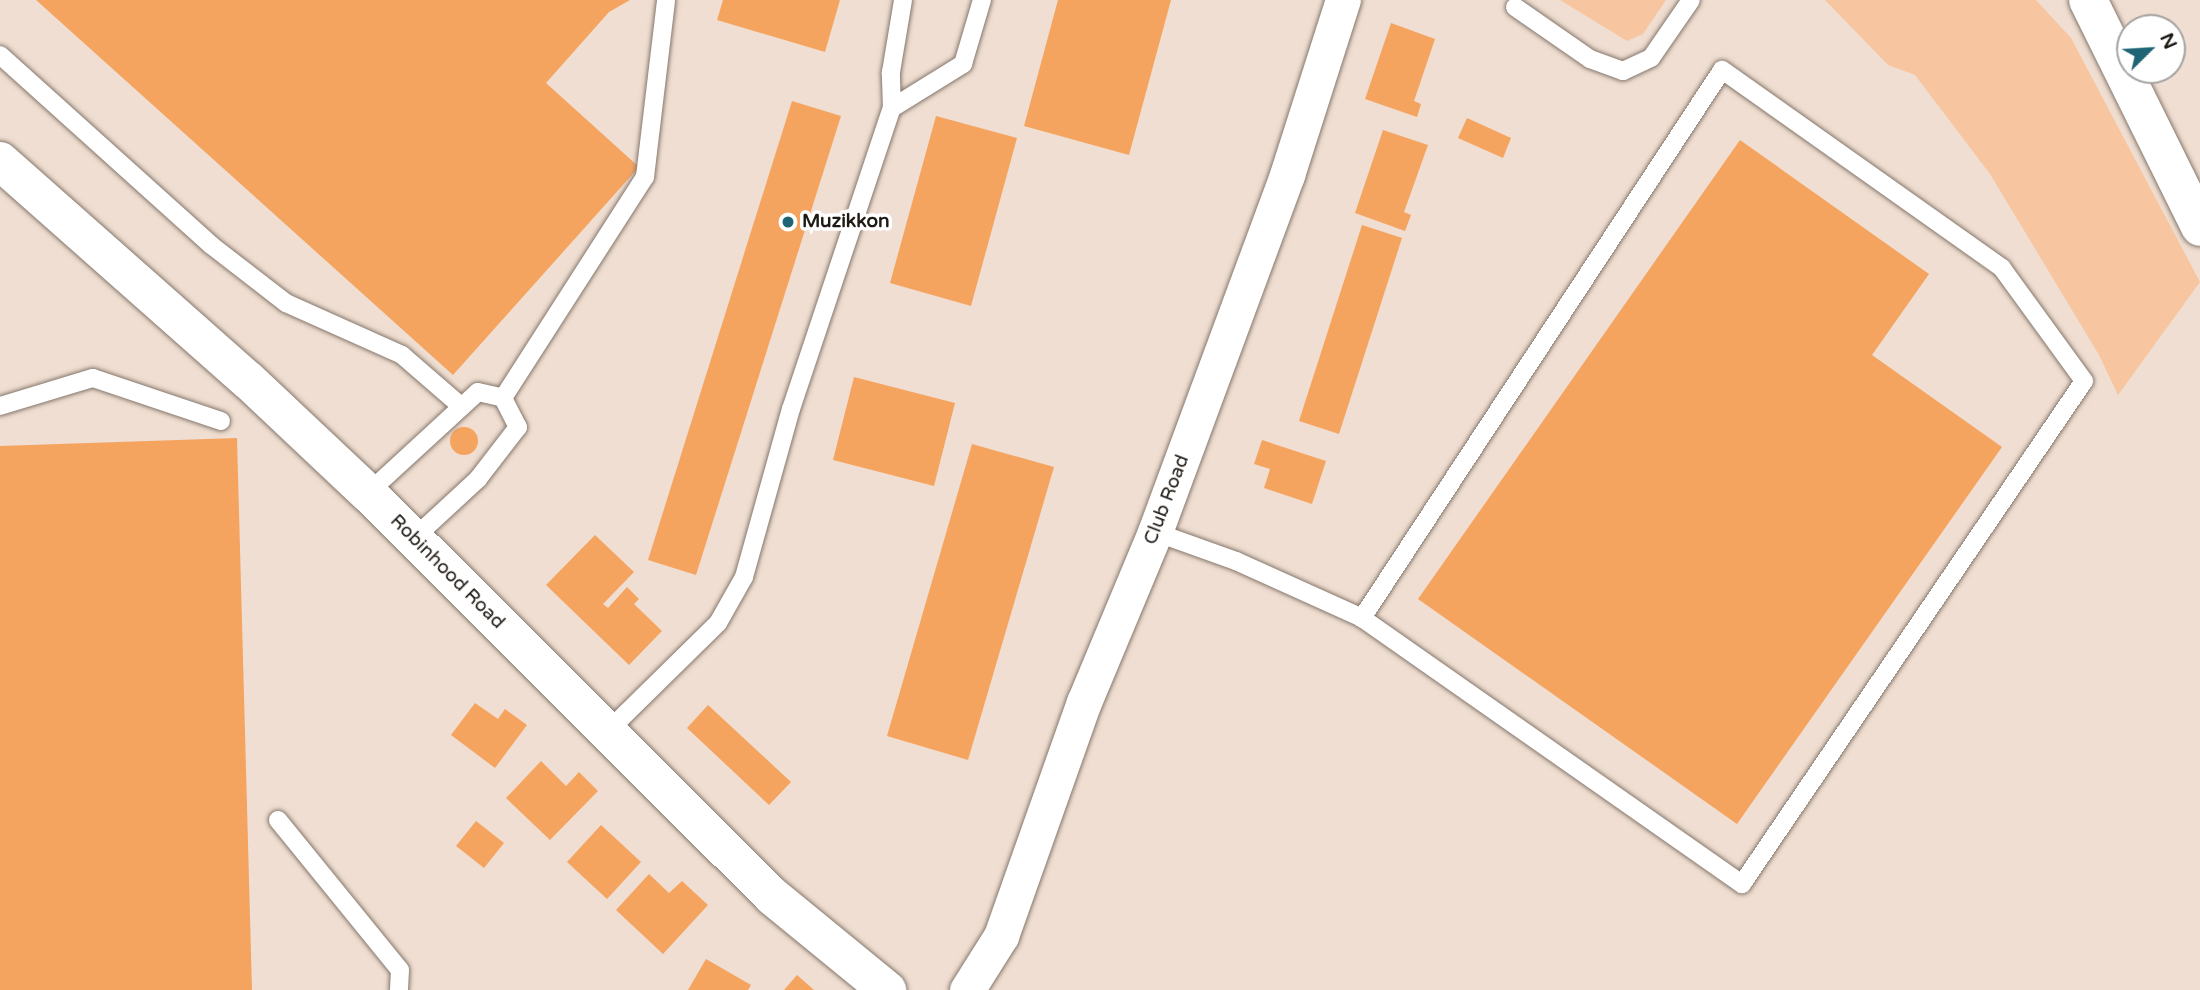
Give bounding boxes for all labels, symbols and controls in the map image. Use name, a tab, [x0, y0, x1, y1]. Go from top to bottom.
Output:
north arrow	[2116, 14, 2186, 84]
text: N	[2155, 30, 2182, 53]
place label: Muzikkon	[802, 211, 890, 233]
marker: Muzikkon	[780, 214, 796, 230]
street label: Club Road	[1139, 452, 1195, 548]
street label: Robinhood Road	[385, 510, 509, 634]

